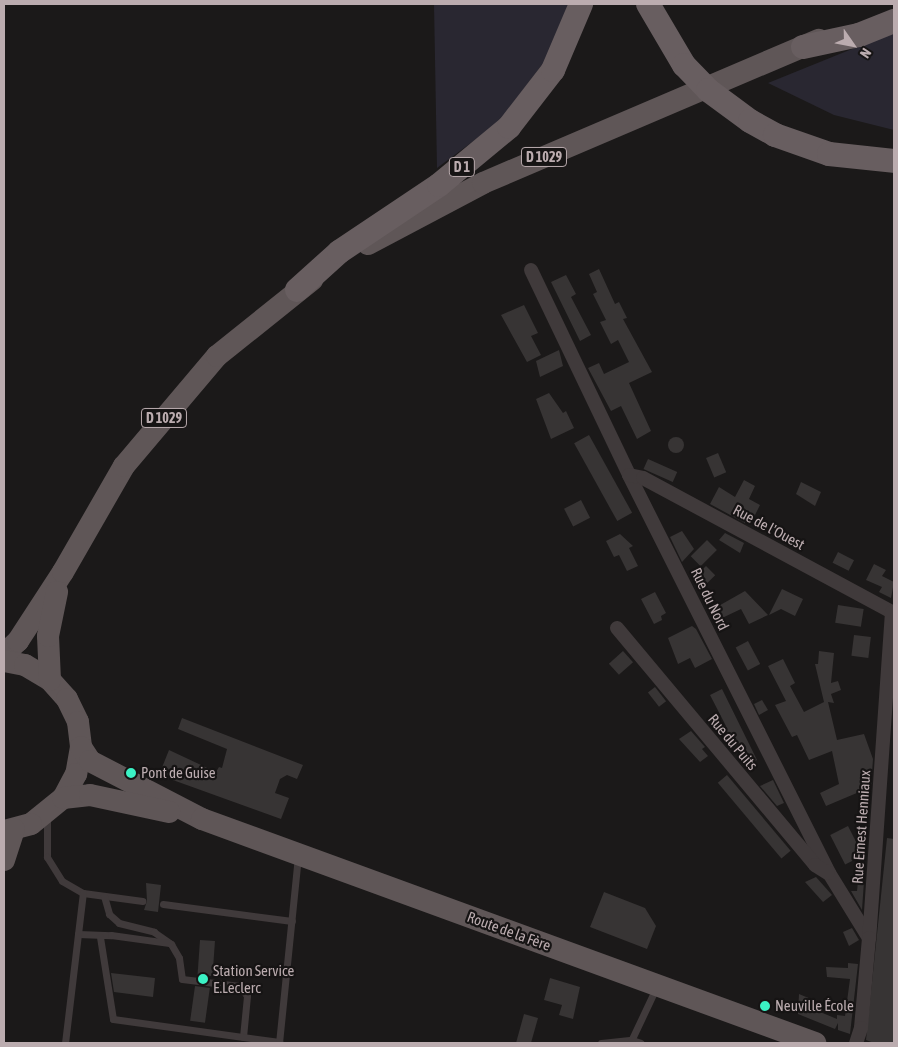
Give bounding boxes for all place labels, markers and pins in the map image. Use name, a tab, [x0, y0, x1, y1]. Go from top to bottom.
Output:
place label: Pont de Guise	[141, 764, 216, 782]
marker: Pont de Guise	[125, 767, 137, 779]
place label: Station Service E.Leclerc	[213, 961, 294, 996]
marker: Station Service E.Leclerc	[197, 973, 209, 985]
place label: Neuville École	[775, 997, 854, 1015]
marker: Neuville École	[759, 1000, 771, 1012]

